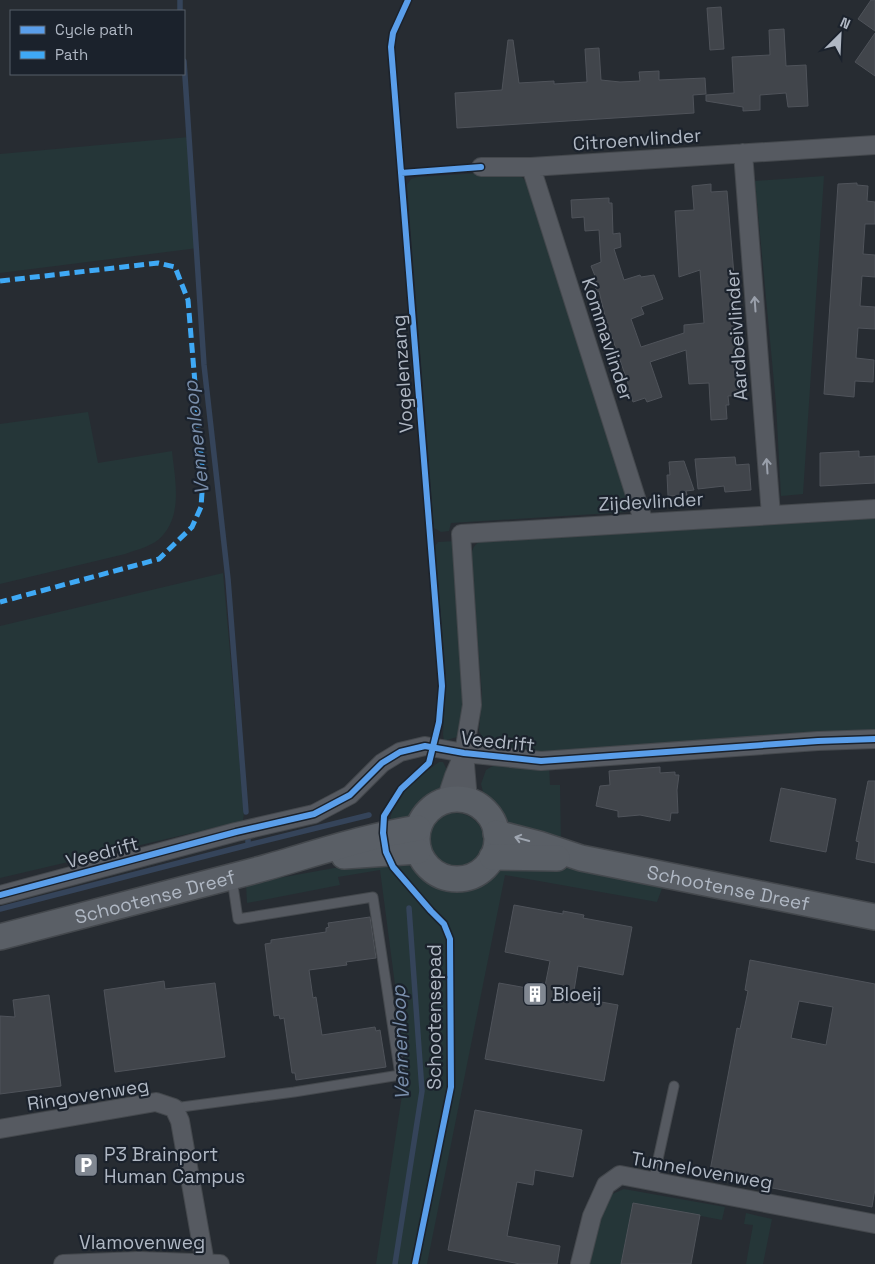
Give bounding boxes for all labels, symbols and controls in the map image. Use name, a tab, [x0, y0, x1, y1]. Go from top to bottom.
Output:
legend	[10, 10, 185, 75]
north arrow	[815, 10, 865, 60]
text: N	[837, 13, 853, 33]
text: Cycle path	[55, 20, 133, 39]
text: Path	[55, 45, 88, 64]
street label: Citroenvlinder	[572, 123, 702, 156]
street label: Aardbeivlinder	[719, 268, 754, 402]
street label: Kommavlinder	[576, 274, 639, 404]
one-way arrow	[750, 297, 760, 313]
street label: Vogelenzang	[386, 314, 419, 434]
water label: Vennenloop	[177, 379, 215, 496]
one-way arrow	[763, 459, 772, 475]
street label: Zijdevlinder	[598, 486, 704, 517]
street label: Veedrift	[460, 725, 536, 758]
street label: Veedrift	[63, 831, 141, 874]
one-way arrow	[515, 834, 531, 844]
street label: Schootense Dreef	[645, 860, 812, 917]
street label: Schootense Dreef	[72, 864, 238, 930]
street label: Schootensepad	[422, 944, 447, 1090]
building icon: Bloeij	[522, 981, 548, 1007]
place label: Bloeij	[552, 982, 602, 1007]
water label: Vennenloop	[385, 984, 415, 1101]
street label: Ringovenweg	[25, 1073, 151, 1116]
place label: P3 Brainport Human Campus	[104, 1142, 245, 1189]
street label: Tunnelovenweg	[629, 1146, 775, 1195]
parking icon: P3 Brainport Human Campus	[73, 1152, 99, 1178]
street label: Vlamovenweg	[79, 1230, 205, 1255]

